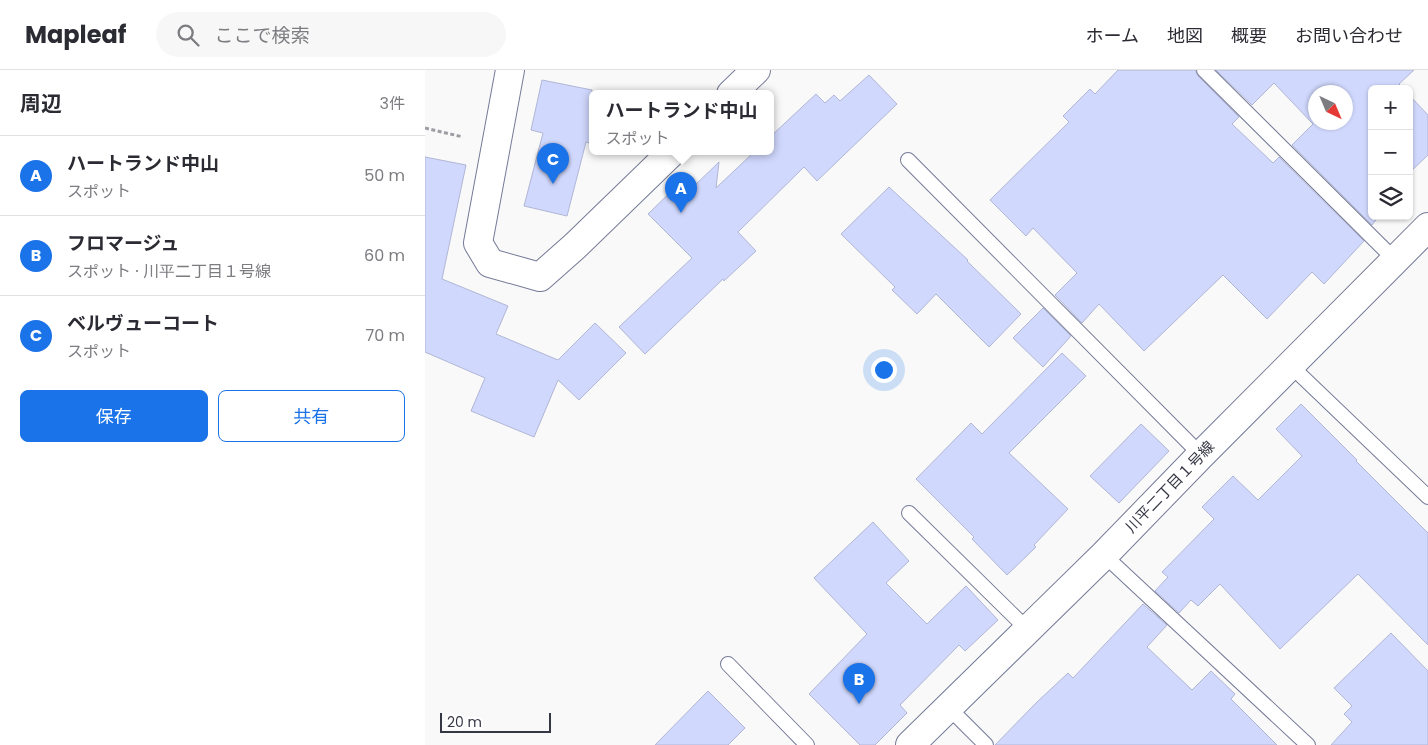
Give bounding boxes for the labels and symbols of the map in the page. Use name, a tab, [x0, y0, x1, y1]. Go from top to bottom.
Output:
north arrow	[1308, 85, 1353, 130]
pin: C	[537, 143, 569, 184]
pin: A	[665, 172, 697, 213]
your location	[871, 357, 897, 383]
street label: 川平二丁目１号線	[1120, 436, 1219, 537]
pin: B	[843, 663, 875, 704]
scale bar	[440, 710, 551, 733]

